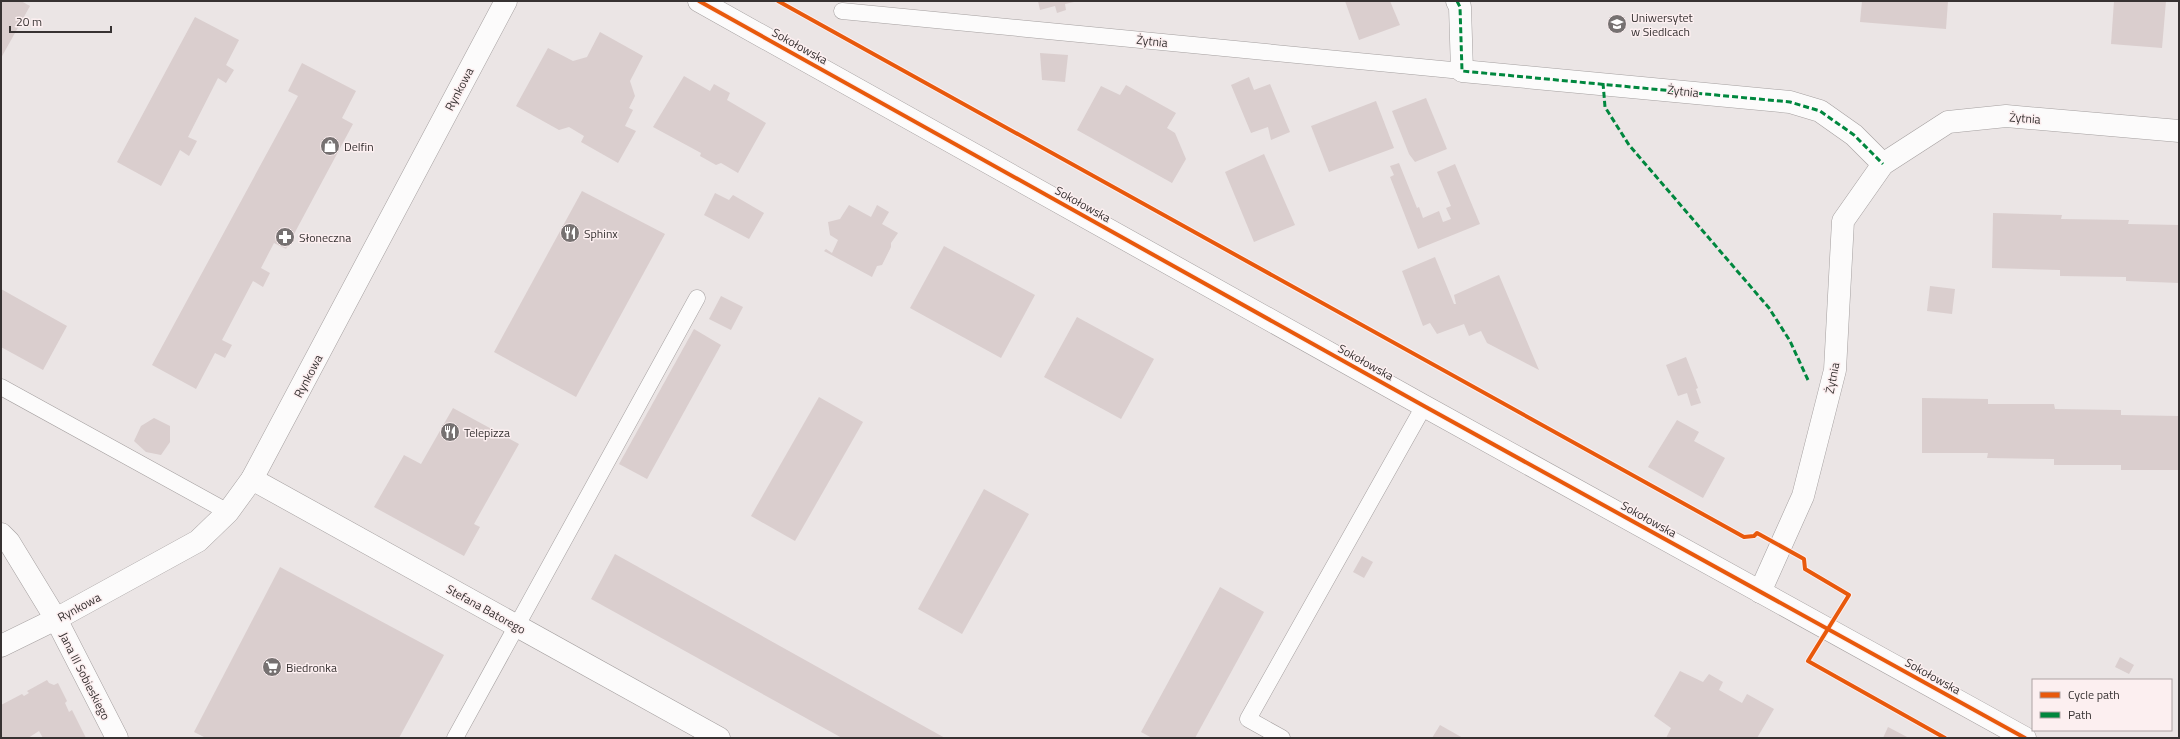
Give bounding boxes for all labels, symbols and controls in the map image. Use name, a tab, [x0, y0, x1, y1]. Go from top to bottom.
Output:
scale bar	[10, 8, 111, 34]
place label: Uniwersytet w Siedlcach	[1631, 8, 1694, 41]
text: 20 m	[16, 12, 42, 31]
school or university icon: Uniwersytet w Siedlcach	[1606, 13, 1628, 35]
street label: Sokołowska	[769, 23, 831, 69]
street label: Żytnia	[1135, 30, 1169, 52]
street label: Rynkowa	[440, 64, 478, 114]
street label: Żytnia	[1666, 80, 1700, 102]
street label: Żytnia	[2009, 107, 2041, 129]
shop icon: Delfin	[319, 135, 341, 157]
place label: Delfin	[344, 137, 374, 156]
street label: Sokołowska	[1052, 181, 1114, 227]
restaurant icon: Sphinx	[559, 222, 581, 244]
place label: Sphinx	[584, 224, 618, 243]
pharmacy icon: Słoneczna	[274, 226, 296, 248]
place label: Słoneczna	[299, 228, 351, 247]
street label: Sokołowska	[1335, 339, 1397, 385]
street label: Rynkowa	[289, 351, 327, 401]
street label: Żytnia	[1820, 361, 1844, 395]
restaurant icon: Telepizza	[439, 421, 461, 443]
place label: Telepizza	[464, 423, 510, 442]
street label: Sokołowska	[1618, 496, 1680, 542]
street label: Stefana Batorego	[443, 579, 529, 639]
street label: Rynkowa	[54, 588, 104, 626]
street label: Jana III Sobieskiego	[55, 629, 115, 723]
street label: Sokołowska	[1902, 653, 1964, 699]
supermarket icon: Biedronka	[261, 656, 283, 678]
place label: Biedronka	[286, 658, 337, 677]
legend	[2032, 679, 2172, 731]
text: Cycle path	[2068, 685, 2120, 704]
text: Path	[2068, 705, 2092, 724]

